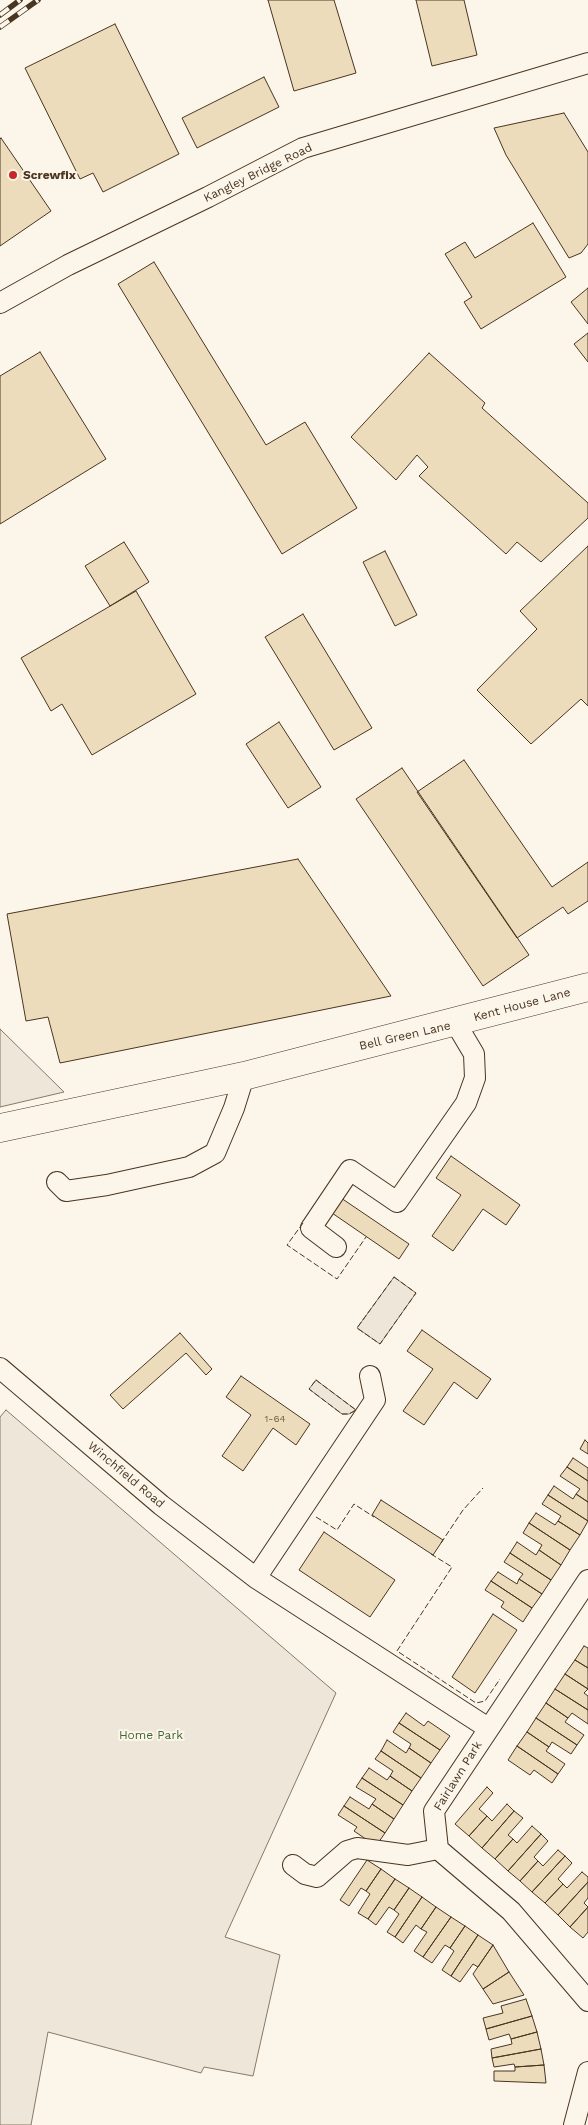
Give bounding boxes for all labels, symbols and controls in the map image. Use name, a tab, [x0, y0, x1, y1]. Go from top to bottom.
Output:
street label: Kangley Bridge Road	[201, 140, 315, 206]
place label: Screwfix	[23, 168, 76, 182]
marker: Screwfix	[7, 169, 19, 181]
street label: Kent House Lane	[472, 985, 572, 1025]
street label: Bell Green Lane	[358, 1018, 452, 1054]
house number: 1-64	[264, 1413, 286, 1425]
street label: Winchfield Road	[85, 1439, 167, 1511]
park label: Home Park	[119, 1728, 183, 1742]
street label: Fairlawn Park	[431, 1739, 485, 1813]

